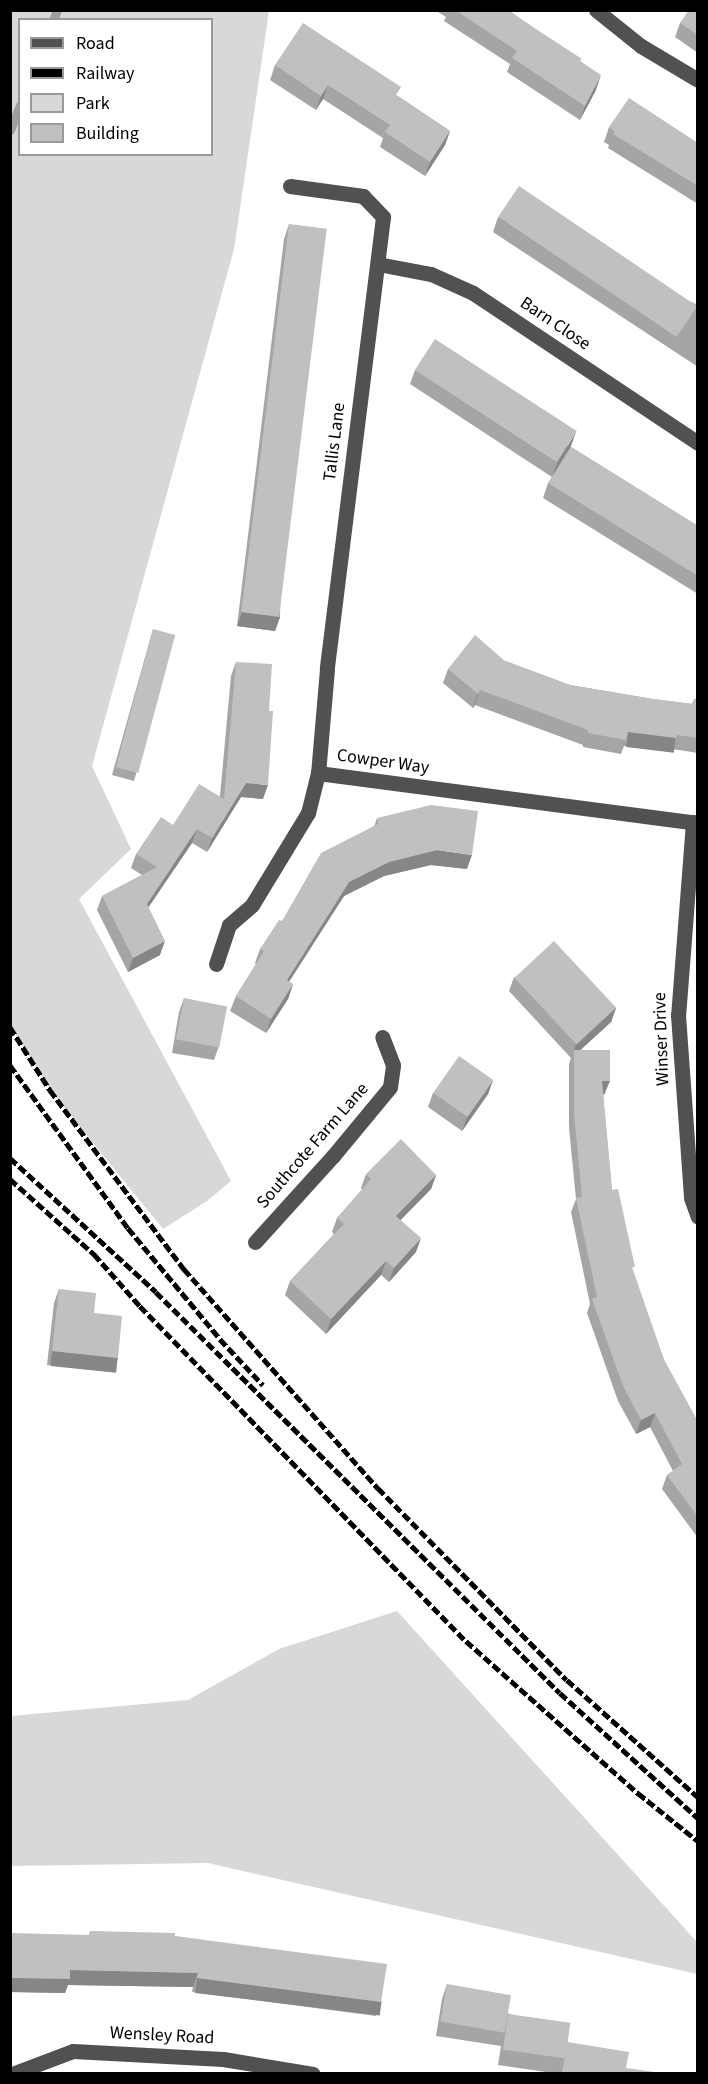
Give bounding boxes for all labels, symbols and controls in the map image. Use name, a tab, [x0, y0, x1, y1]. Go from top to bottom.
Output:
legend	[18, 18, 213, 156]
text: Road	[76, 31, 115, 56]
text: Railway	[76, 61, 135, 86]
text: Park	[76, 91, 110, 116]
text: Building	[76, 121, 139, 146]
street label: Barn Close	[516, 293, 594, 355]
street label: Tallis Lane	[319, 402, 351, 482]
street label: Cowper Way	[335, 745, 431, 779]
street label: Winser Drive	[650, 992, 674, 1086]
street label: Southcote Farm Lane	[253, 1079, 373, 1213]
street label: Wensley Road	[109, 2022, 215, 2050]

